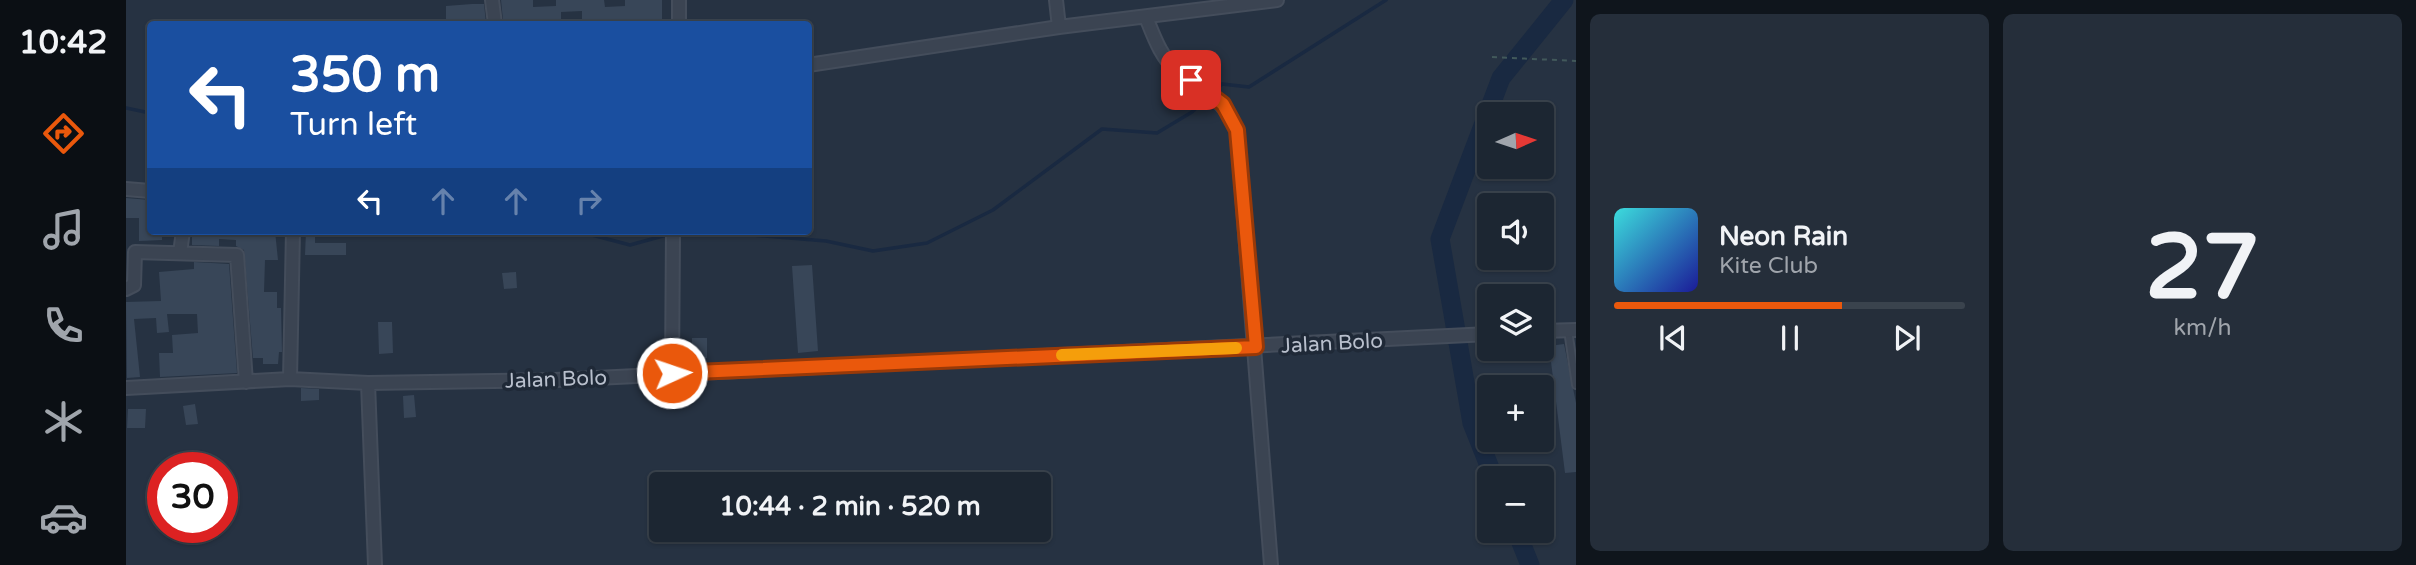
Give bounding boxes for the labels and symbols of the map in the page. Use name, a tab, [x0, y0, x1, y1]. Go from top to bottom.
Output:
pin	[1161, 50, 1221, 110]
north arrow	[1477, 102, 1554, 178]
street label: Jalan Bolo	[1280, 328, 1384, 359]
position arrow	[635, 336, 709, 410]
street label: Jalan Bolo	[505, 365, 607, 394]
speed limit sign: 30	[147, 452, 238, 543]

